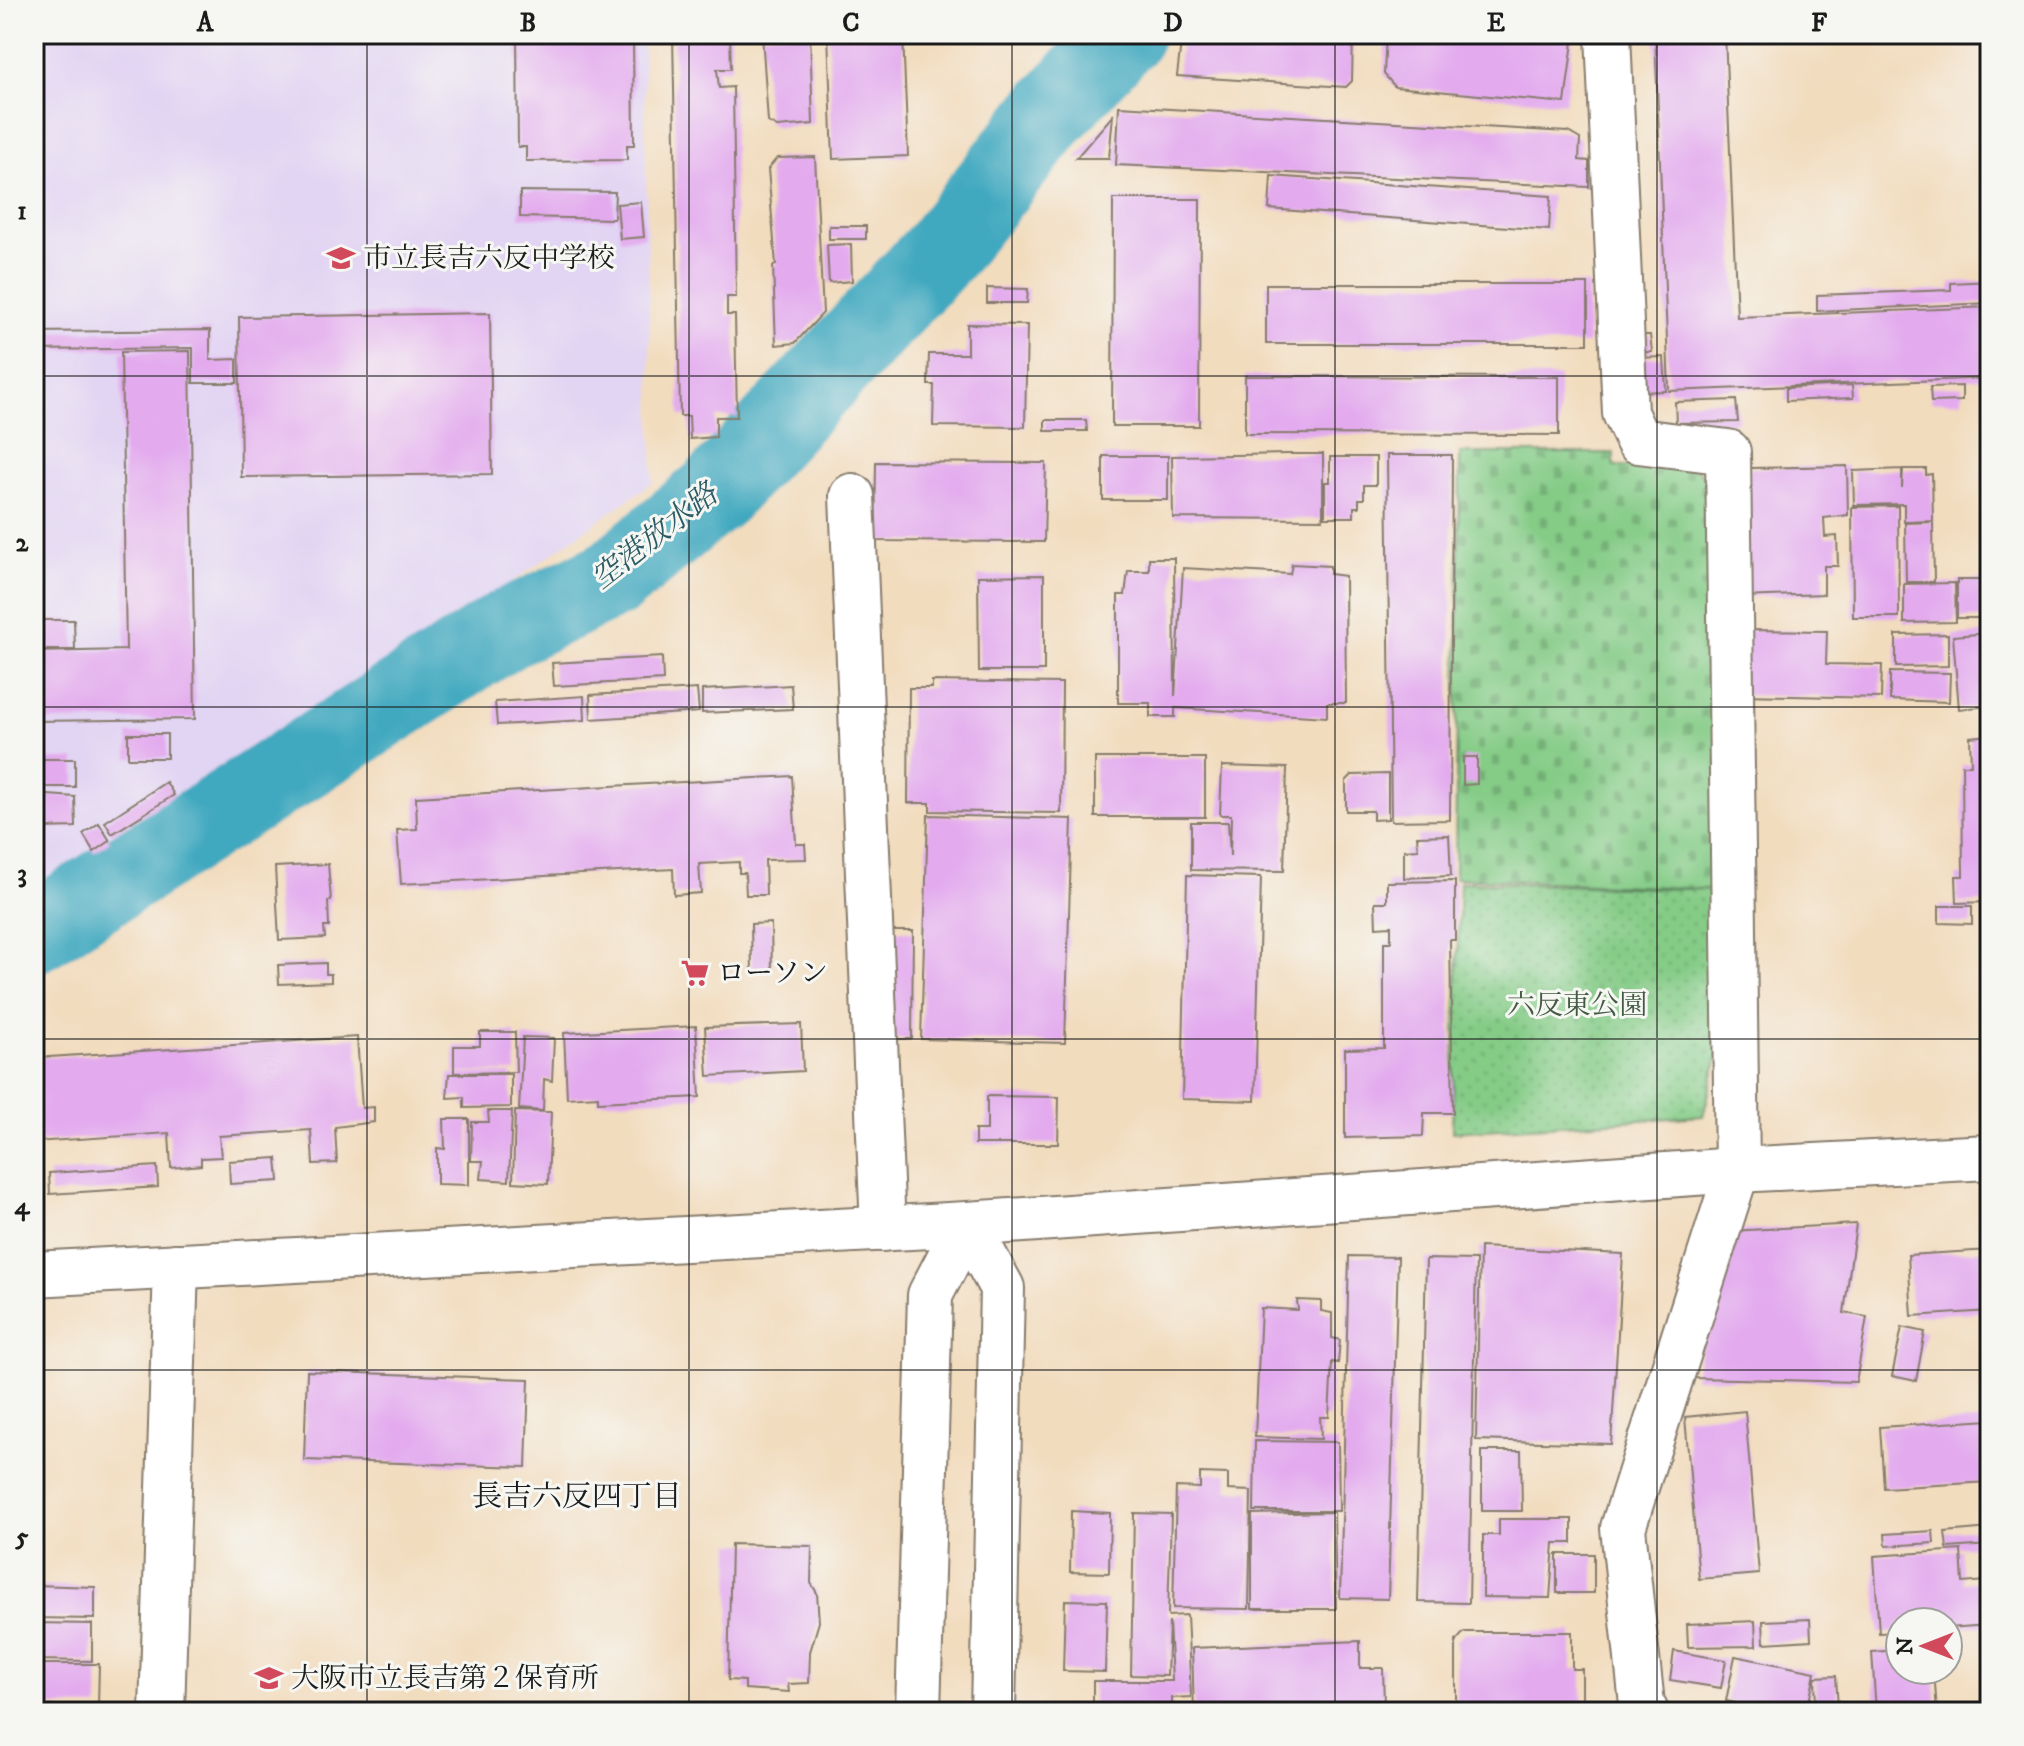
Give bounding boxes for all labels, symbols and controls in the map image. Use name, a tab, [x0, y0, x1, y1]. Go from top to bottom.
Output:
text: A	[196, 7, 215, 40]
text: B	[520, 7, 536, 40]
text: C	[842, 7, 860, 40]
text: D	[1163, 7, 1183, 40]
text: E	[1487, 7, 1505, 40]
text: F	[1811, 7, 1828, 40]
text: 1	[17, 195, 27, 228]
place label: 市立長吉六反中学校	[363, 241, 615, 276]
school or university icon: 市立長吉六反中学校	[326, 243, 356, 273]
water label: 空港放水路	[585, 475, 727, 598]
text: 2	[16, 527, 30, 560]
text: 3	[17, 858, 27, 891]
place label: ローソン	[717, 956, 828, 991]
supermarket icon: ローソン	[680, 958, 710, 988]
park label: 六反東公園	[1507, 988, 1647, 1023]
text: 4	[15, 1190, 31, 1223]
district label: 長吉六反四丁目	[472, 1479, 682, 1516]
text: 5	[15, 1521, 29, 1554]
north arrow	[1884, 1606, 1964, 1686]
text: N	[1892, 1637, 1919, 1655]
place label: 大阪市立長吉第２保育所	[291, 1661, 599, 1696]
school or university icon: 大阪市立長吉第２保育所	[254, 1663, 284, 1693]

